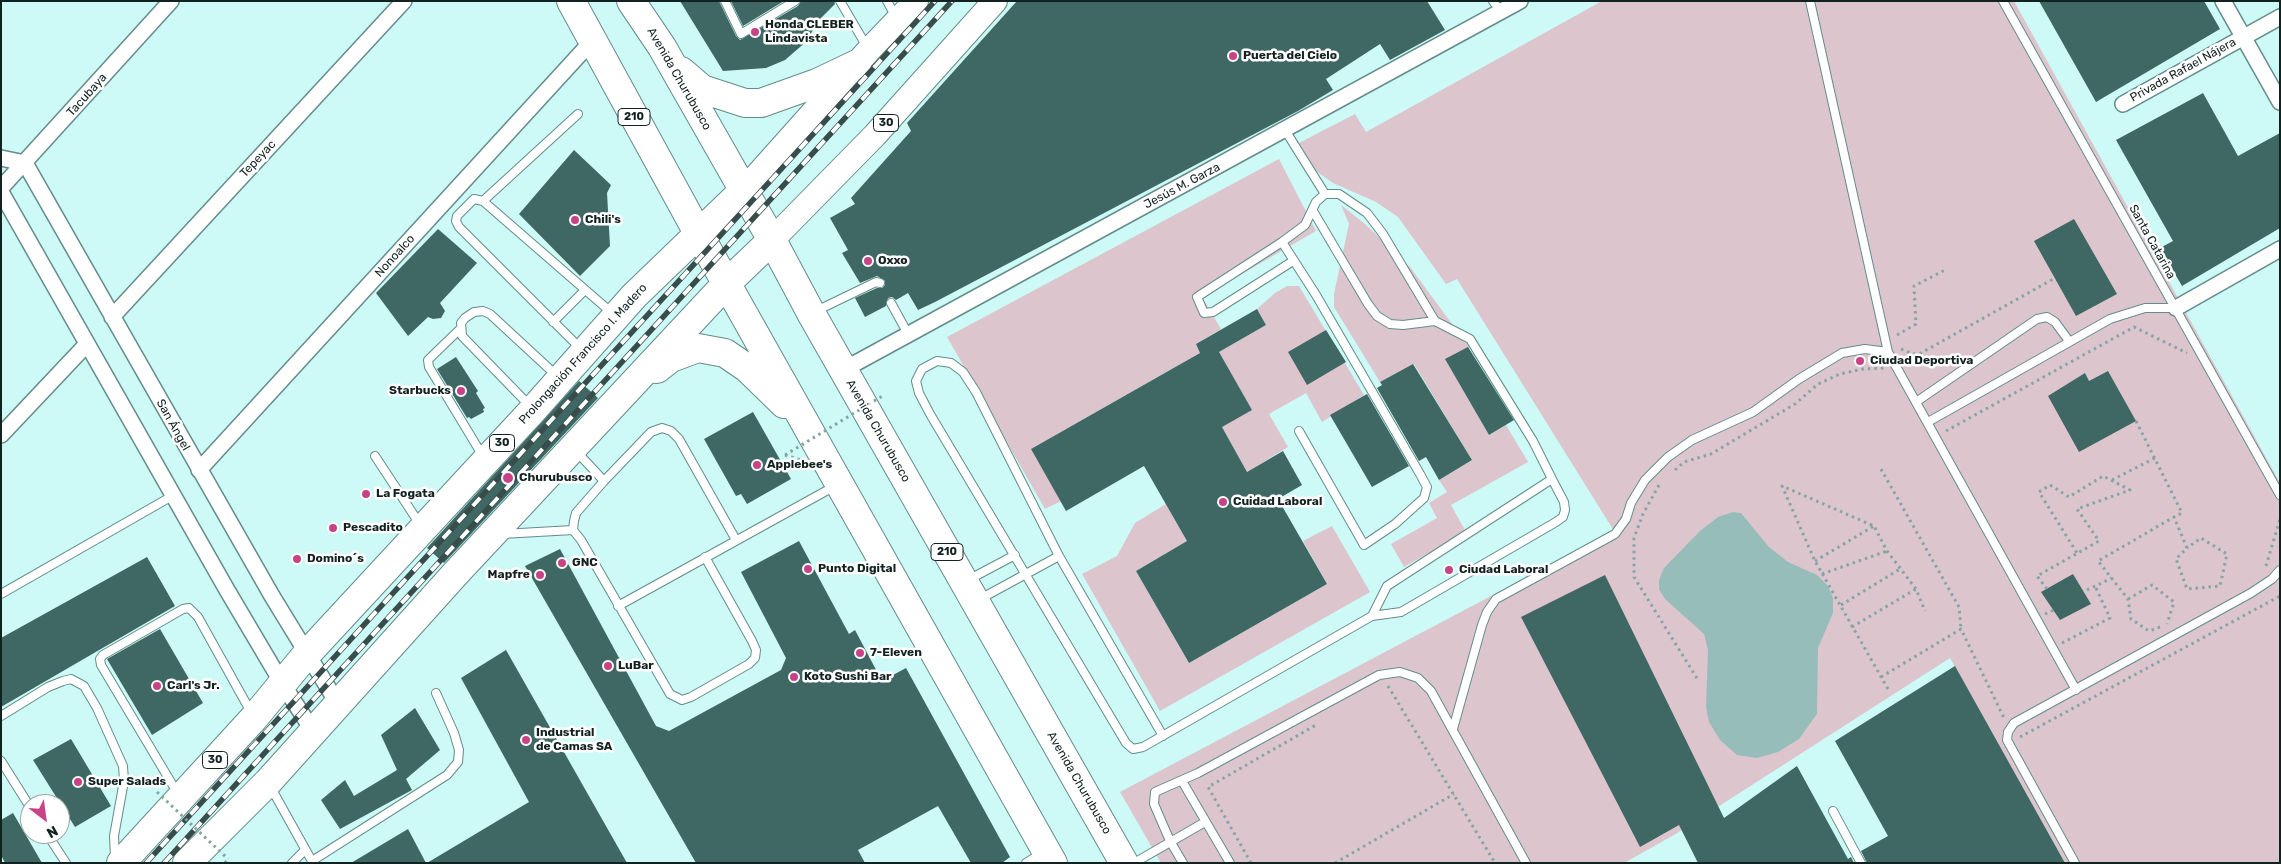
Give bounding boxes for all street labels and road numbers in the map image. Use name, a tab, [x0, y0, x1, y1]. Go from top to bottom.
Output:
street label: Avenida Churubusco	[644, 25, 714, 133]
street label: Privada Rafael Nájera	[2127, 35, 2239, 105]
street label: Tacubaya	[64, 71, 110, 119]
road number: 210	[618, 108, 650, 125]
road number: 30	[874, 115, 898, 132]
street label: Tepeyac	[237, 137, 279, 181]
street label: Jesús M. Garza	[1141, 160, 1223, 212]
street label: Santa Catarina	[2126, 202, 2178, 282]
street label: Nonoalco	[372, 232, 418, 280]
street label: Prolongación Francisco I. Madero	[516, 281, 650, 427]
street label: Avenida Churubusco	[843, 377, 913, 485]
street label: San Ángel	[153, 397, 193, 453]
road number: 30	[490, 434, 514, 452]
road number: 210	[931, 544, 963, 560]
street label: Avenida Churubusco	[1044, 729, 1114, 837]
road number: 30	[202, 752, 228, 768]

